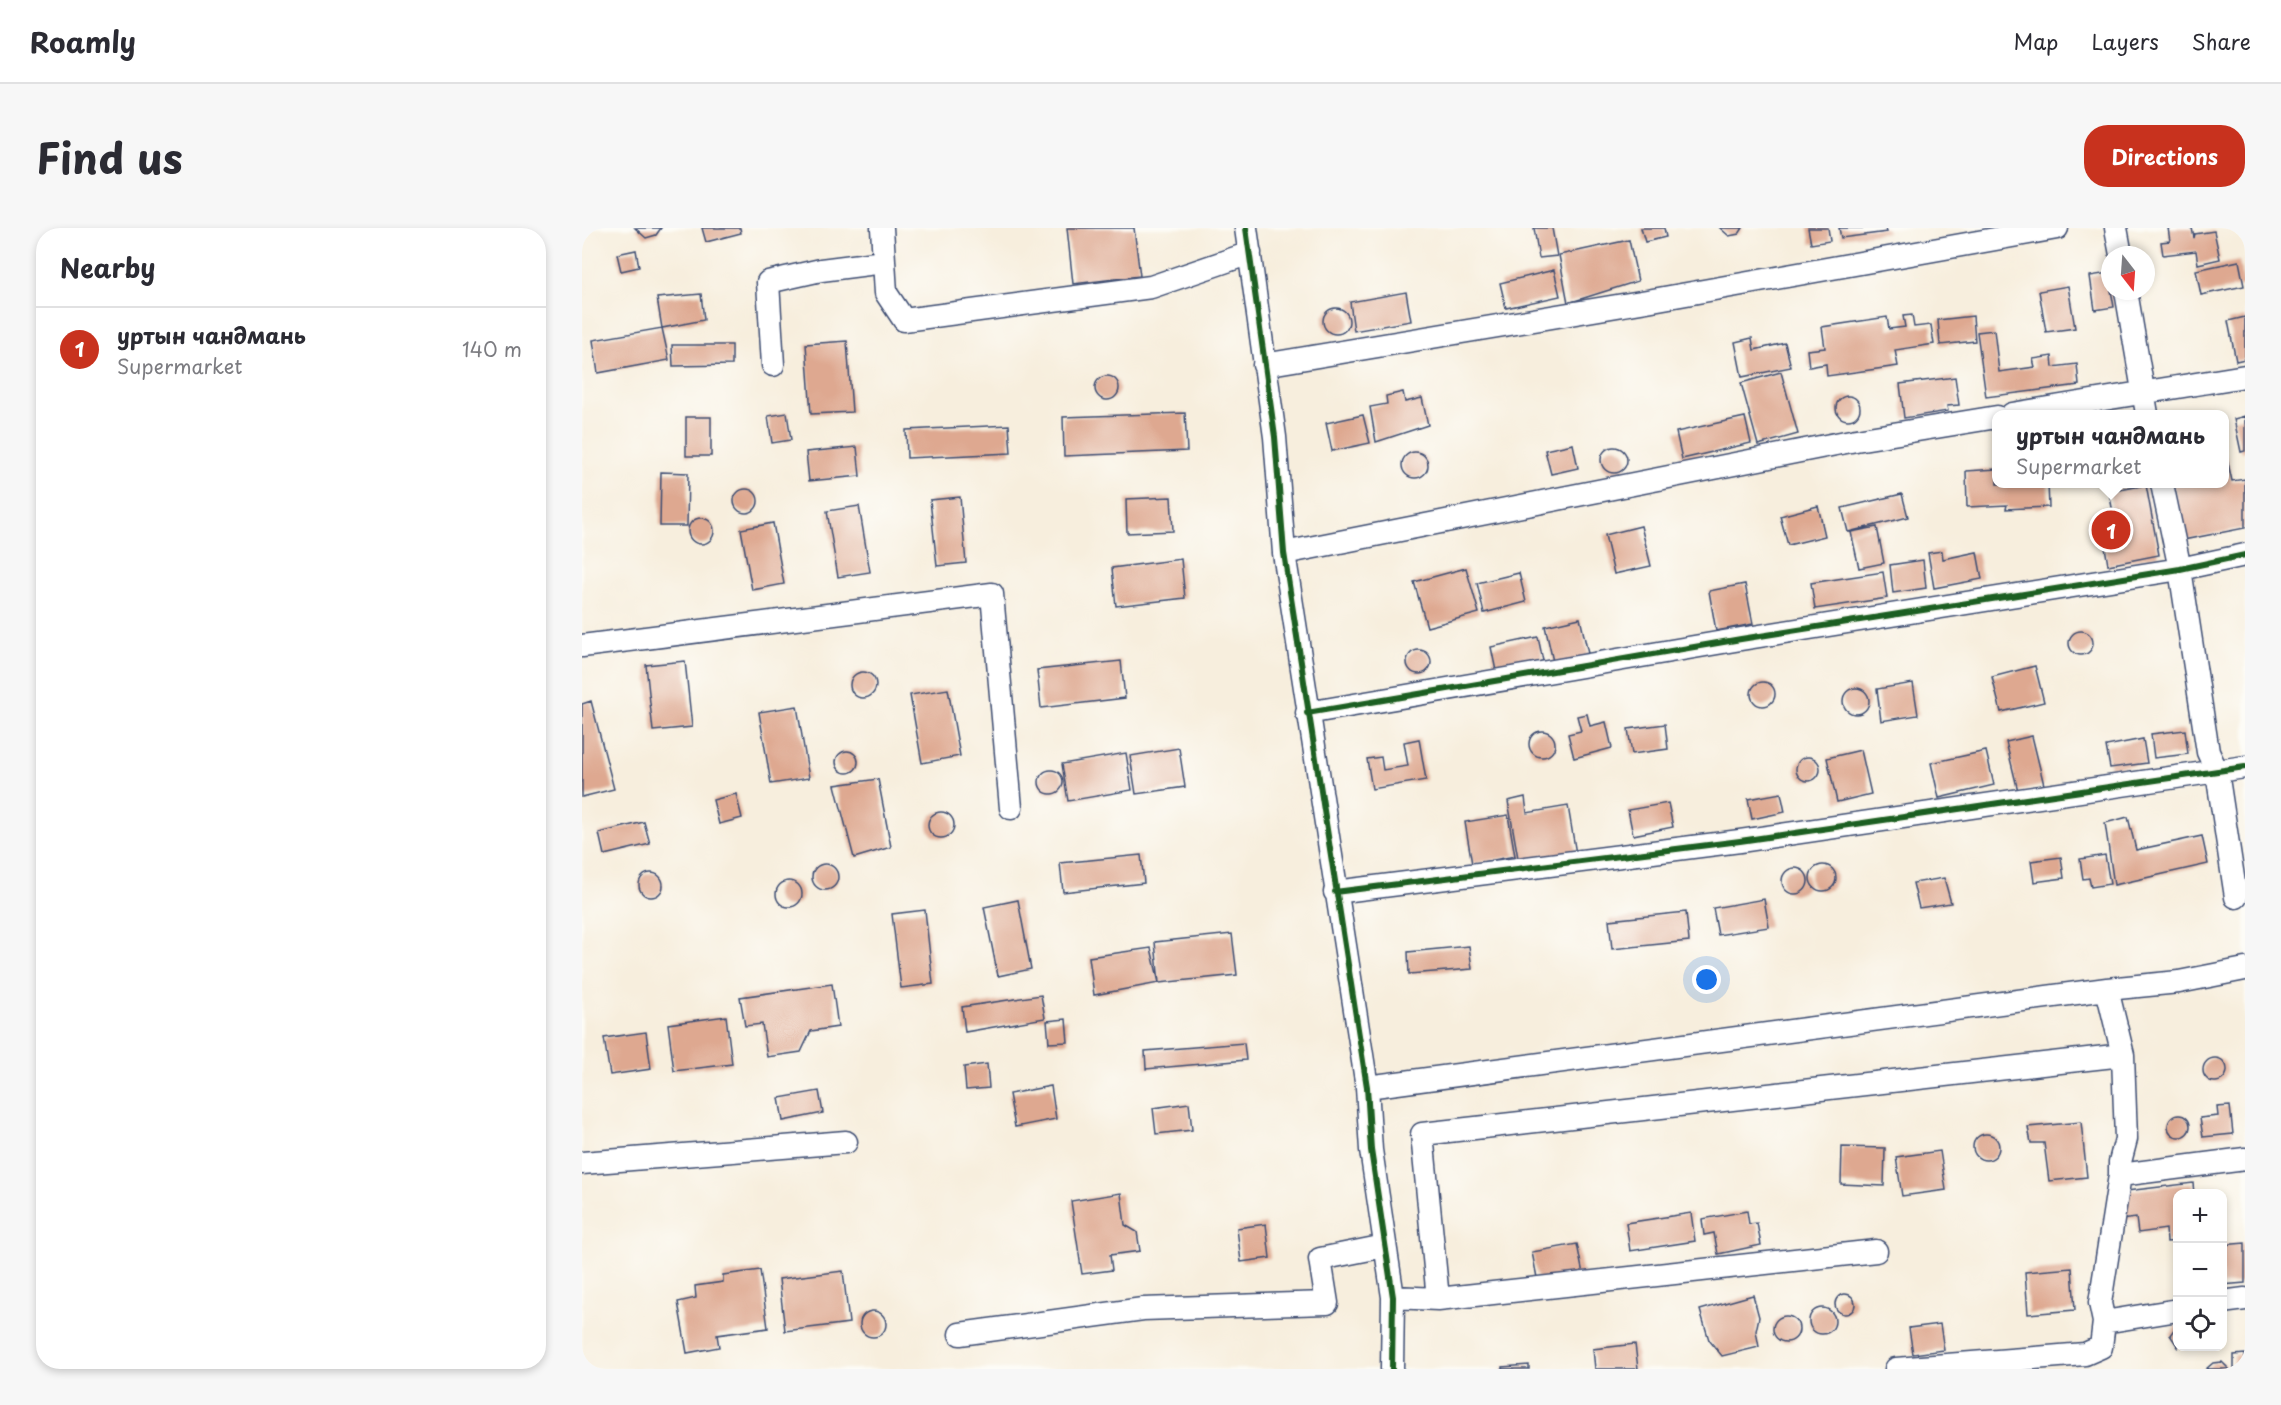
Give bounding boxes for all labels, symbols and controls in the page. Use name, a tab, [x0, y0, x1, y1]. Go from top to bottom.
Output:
text: Roamly	[30, 20, 136, 63]
text: Map	[2014, 25, 2058, 57]
text: Layers	[2091, 25, 2159, 57]
text: Share	[2192, 25, 2251, 57]
text: Find us	[36, 125, 183, 188]
button: Directions	[2084, 125, 2245, 187]
north arrow	[2101, 246, 2155, 300]
text: Nearby	[60, 248, 155, 287]
text: уртын чандмань	[117, 318, 306, 351]
text: 1	[75, 334, 84, 364]
text: 140 m	[462, 334, 522, 364]
text: Supermarket	[117, 351, 243, 381]
popup	[1992, 410, 2229, 488]
text: уртын чандмань	[2016, 418, 2205, 451]
text: Supermarket	[2016, 451, 2142, 481]
pin: 1	[2092, 508, 2131, 552]
your location	[1692, 965, 1721, 994]
map controls	[2173, 1189, 2227, 1351]
button: +	[2173, 1189, 2227, 1243]
button: −	[2173, 1243, 2227, 1297]
button: locate	[2173, 1297, 2227, 1351]

